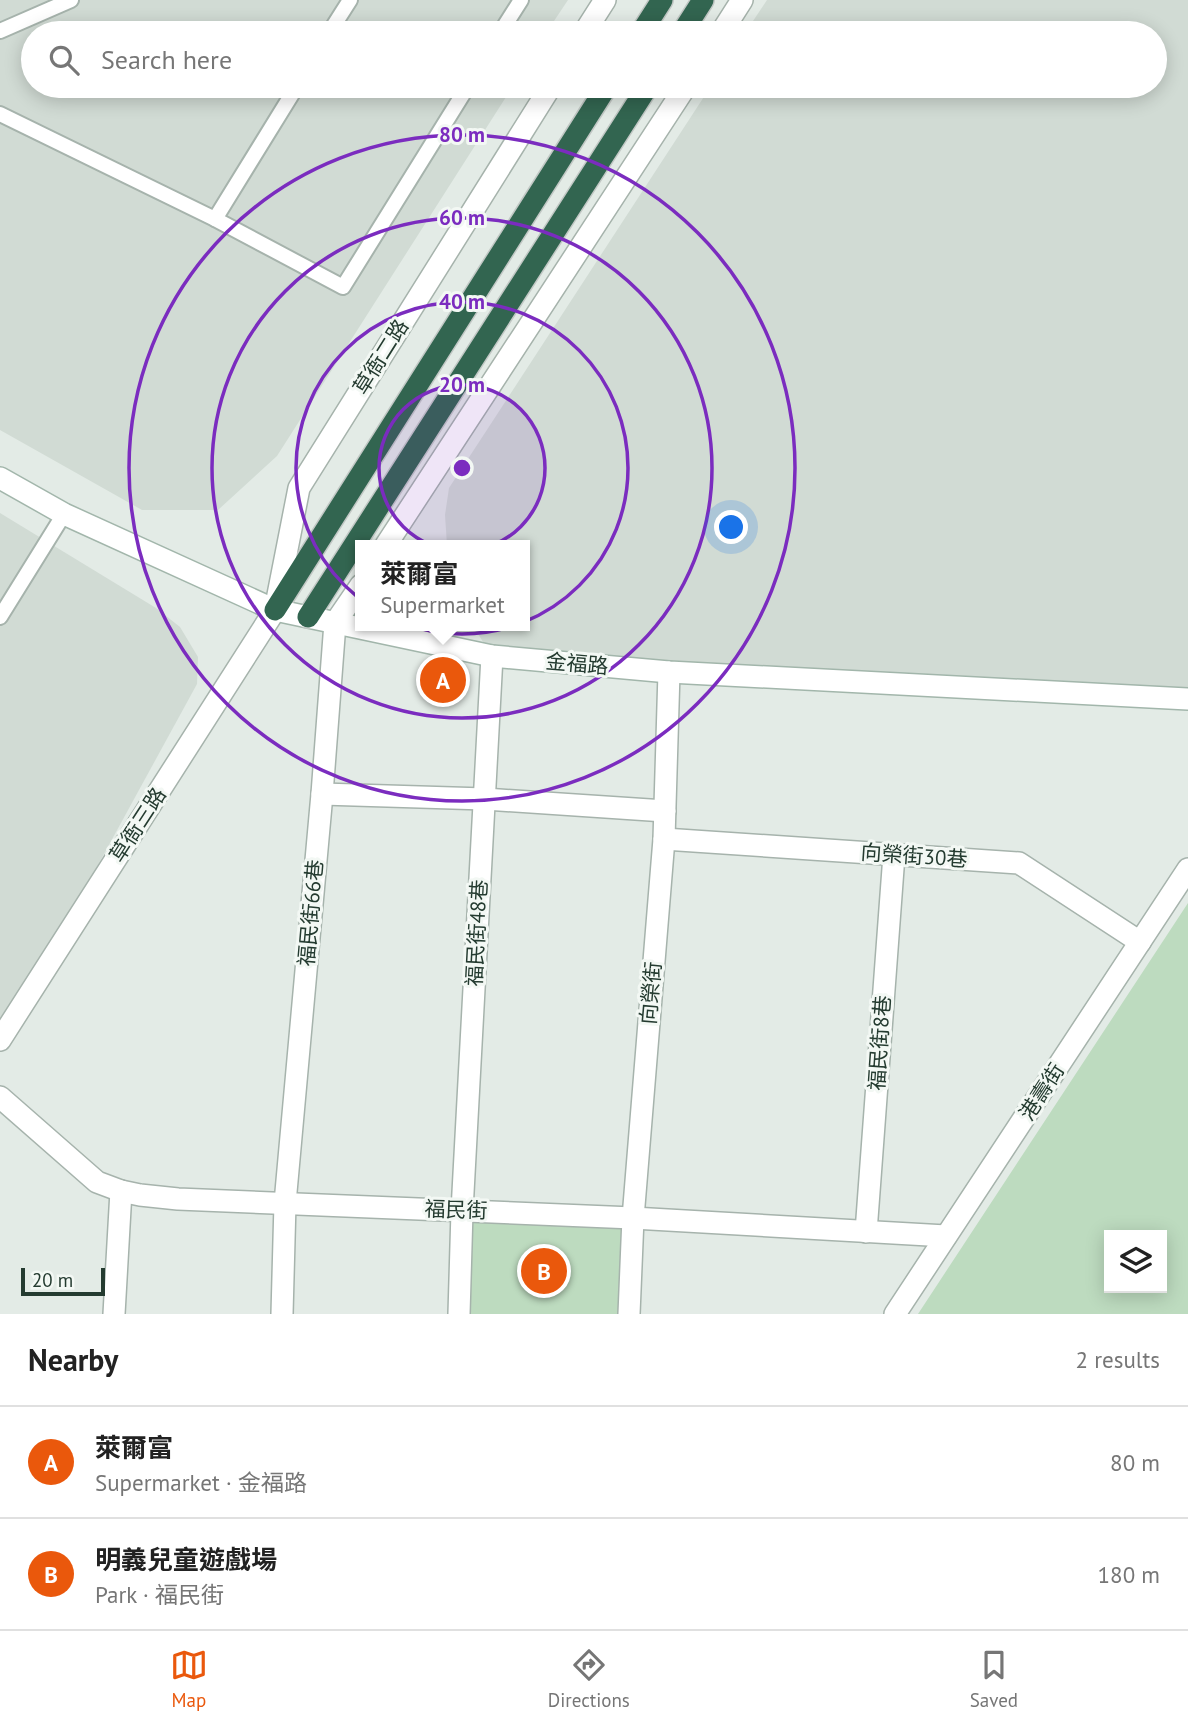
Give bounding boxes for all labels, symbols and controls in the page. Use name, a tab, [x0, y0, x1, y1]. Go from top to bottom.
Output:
search box	[21, 21, 1167, 98]
icon: search	[45, 41, 83, 79]
text: Search here	[101, 43, 232, 76]
text: 80 m	[439, 121, 485, 148]
text: 60 m	[439, 204, 485, 231]
text: 40 m	[439, 288, 485, 315]
street label: 草衙二路	[347, 314, 414, 400]
text: 20 m	[439, 371, 485, 398]
centre of rings	[450, 456, 474, 480]
your location	[714, 510, 748, 544]
popup	[355, 540, 530, 631]
text: 萊爾富	[380, 557, 458, 590]
text: Supermarket	[380, 590, 505, 619]
street label: 金福路	[544, 647, 610, 680]
pin: A	[420, 654, 466, 706]
street label: 草衙三路	[103, 782, 172, 867]
street label: 向榮街30巷	[860, 838, 968, 873]
street label: 福民街66巷	[292, 859, 329, 967]
street label: 福民街48巷	[460, 879, 493, 987]
street label: 向榮街	[634, 960, 667, 1026]
street label: 福民街8巷	[863, 994, 896, 1092]
street label: 港壽街	[1013, 1058, 1070, 1125]
street label: 福民街	[424, 1195, 488, 1224]
map controls	[1104, 1230, 1167, 1293]
button: layers	[1104, 1230, 1167, 1293]
pin: B	[521, 1245, 567, 1297]
scale bar	[21, 1265, 105, 1297]
text: 20 m	[32, 1268, 73, 1292]
text: Nearby	[28, 1340, 118, 1379]
text: 2 results	[1076, 1345, 1160, 1374]
text: 萊爾富	[95, 1431, 173, 1464]
text: A	[44, 1448, 58, 1477]
text: 80 m	[1110, 1448, 1160, 1477]
text: Supermarket · 金福路	[95, 1468, 307, 1497]
text: 明義兒童遊戲場	[95, 1543, 277, 1576]
text: B	[44, 1560, 58, 1589]
text: 180 m	[1098, 1560, 1160, 1589]
text: Park · 福民街	[95, 1580, 224, 1609]
tab: Map	[170, 1646, 208, 1712]
tab: Directions	[548, 1646, 630, 1712]
tab: Saved	[970, 1646, 1018, 1712]

